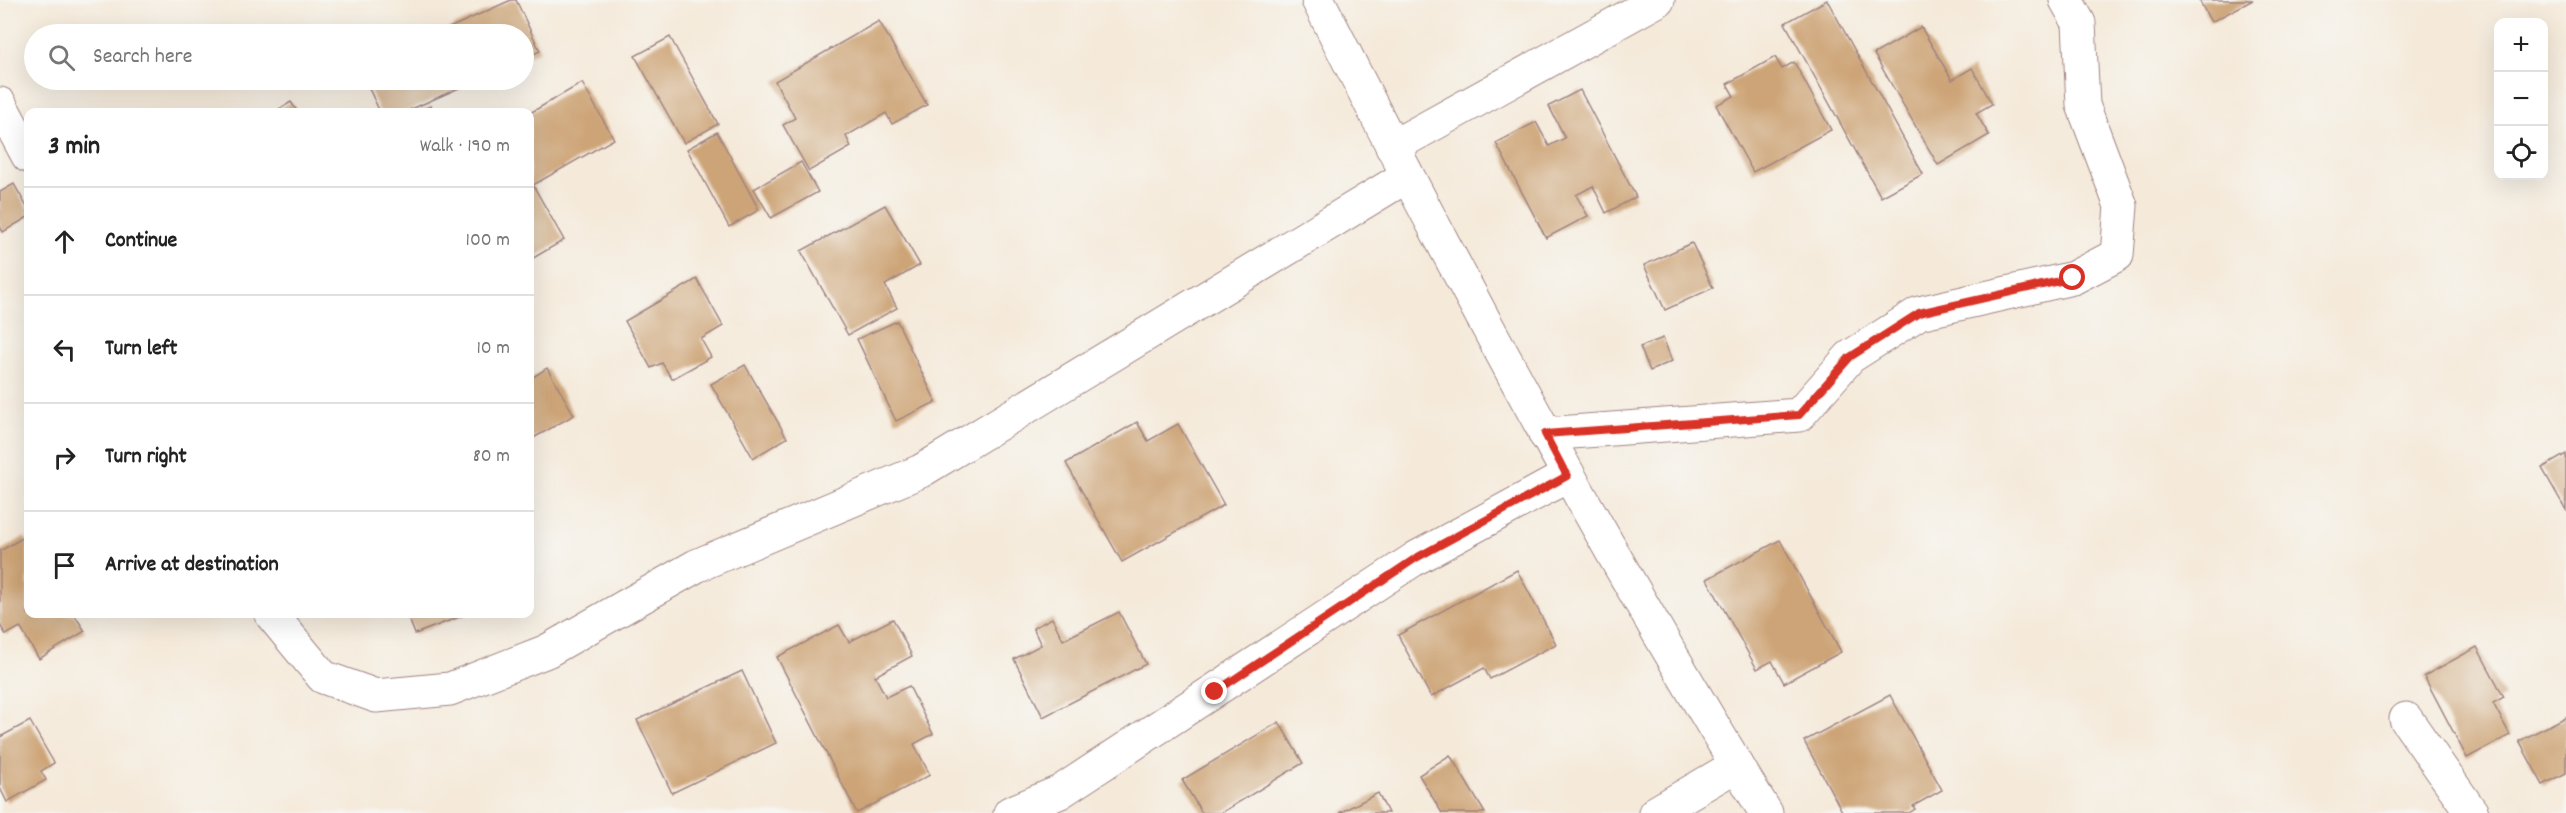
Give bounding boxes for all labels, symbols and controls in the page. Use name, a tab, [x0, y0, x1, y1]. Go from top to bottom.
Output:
map controls	[2494, 18, 2548, 180]
button: +	[2494, 18, 2548, 72]
search box	[24, 24, 534, 90]
icon: search	[45, 41, 78, 74]
text: Search here	[93, 42, 192, 73]
button: −	[2494, 72, 2548, 126]
button: locate	[2494, 126, 2548, 180]
text: 3 min	[48, 129, 100, 166]
text: Walk · 190 m	[420, 133, 510, 161]
icon: ahead	[48, 225, 81, 258]
text: Continue	[105, 226, 177, 257]
text: 100 m	[466, 227, 510, 255]
route start	[2059, 264, 2085, 290]
icon: left	[48, 333, 81, 366]
text: Turn left	[105, 334, 177, 365]
text: 10 m	[476, 335, 510, 363]
icon: right	[48, 441, 81, 474]
text: Turn right	[105, 442, 187, 473]
text: 80 m	[473, 443, 510, 471]
icon: arrive	[48, 549, 81, 582]
text: Arrive at destination	[105, 550, 279, 581]
route end	[1201, 678, 1227, 704]

